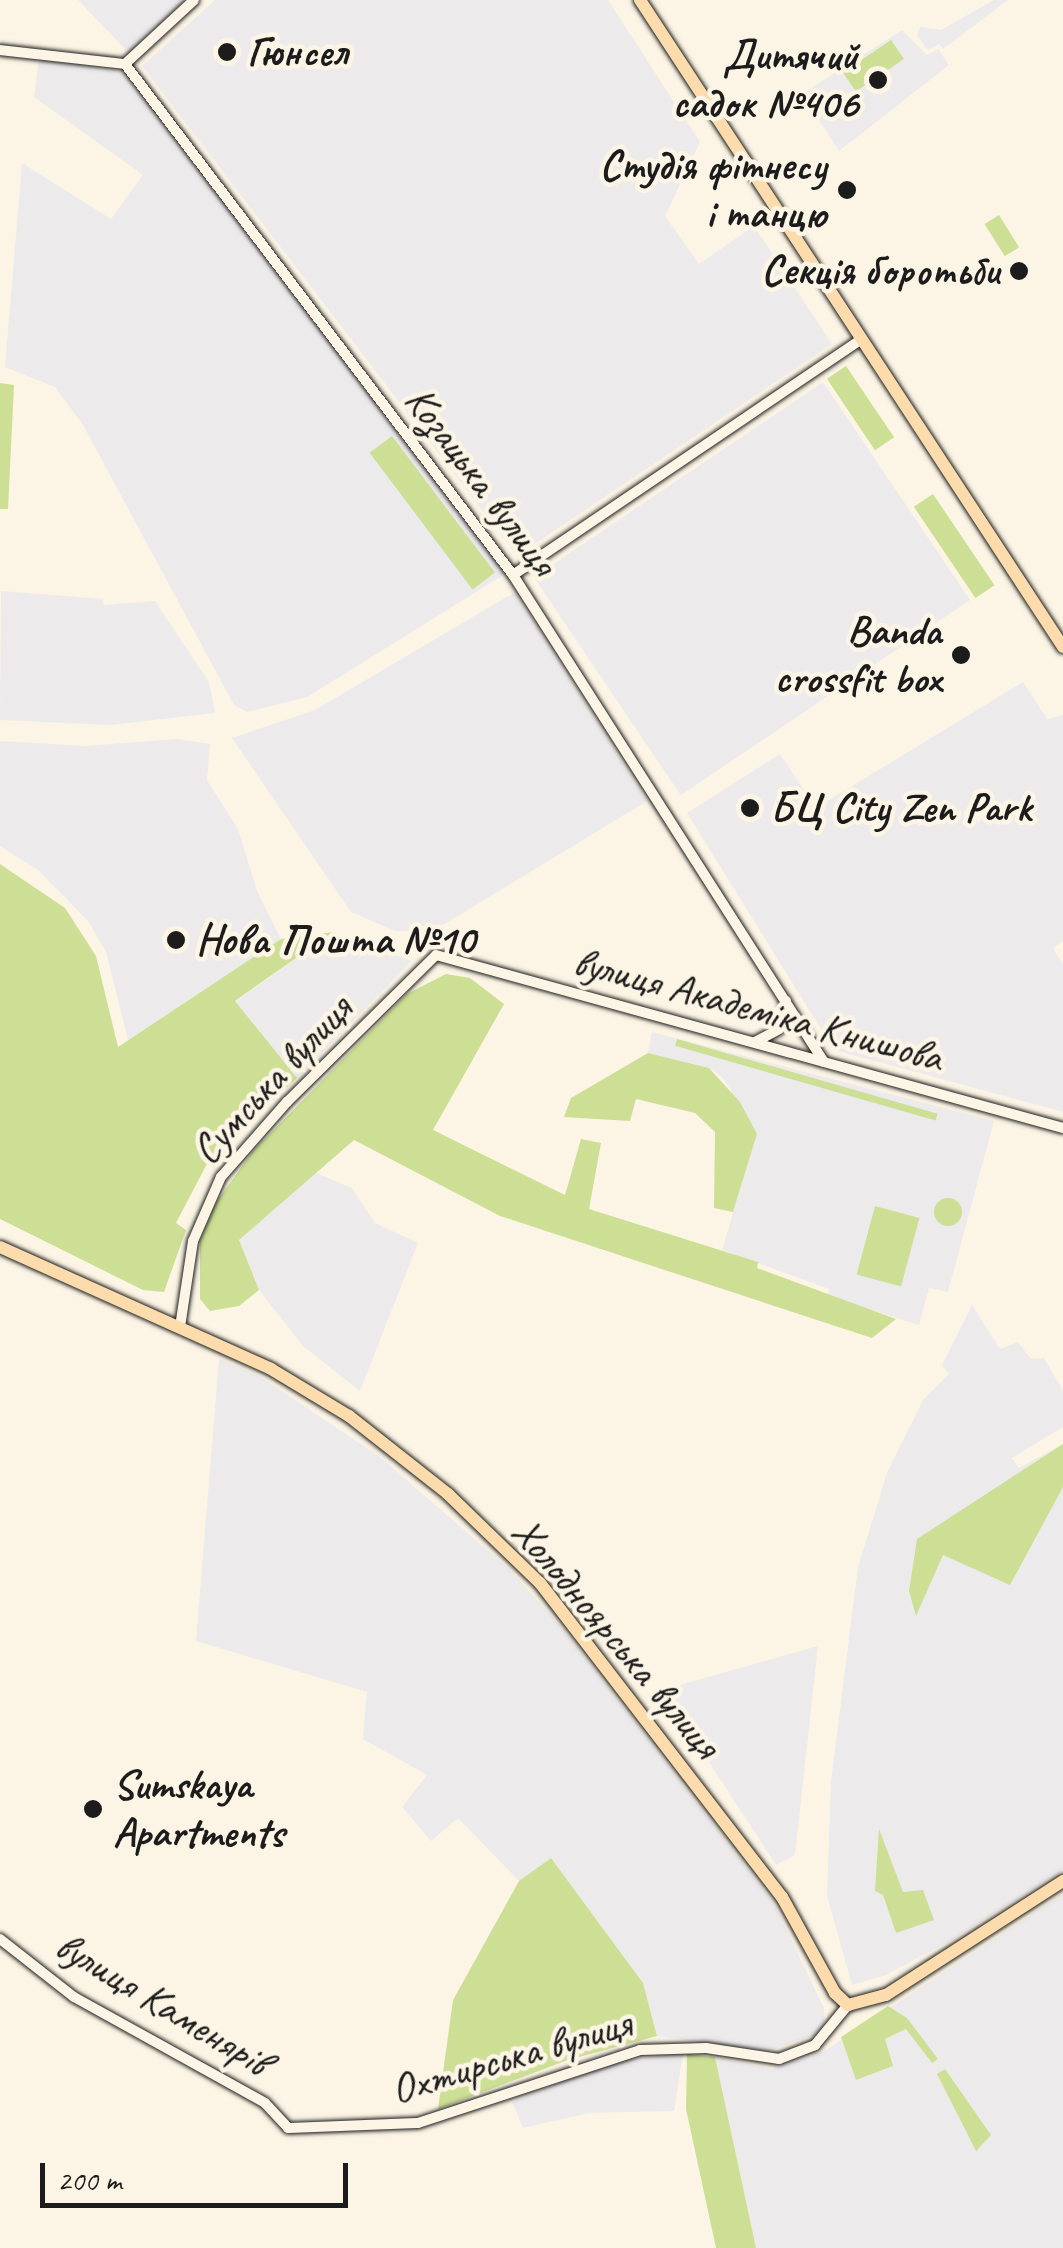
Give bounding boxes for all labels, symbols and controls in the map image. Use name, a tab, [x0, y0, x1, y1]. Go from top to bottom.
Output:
place label: Гюнсел	[247, 27, 347, 77]
place label: Дитячий садок №406	[672, 31, 858, 130]
marker: Гюнсел	[216, 41, 238, 63]
marker: Дитячий садок №406	[867, 69, 889, 91]
place label: Студія фітнесу і танцю	[600, 141, 827, 240]
marker: Студія фітнесу і танцю	[836, 179, 858, 201]
place label: Секція боротьби	[763, 246, 999, 296]
marker: Секція боротьби	[1008, 260, 1030, 282]
street label: Козацька вулиця	[394, 377, 568, 585]
place label: Banda crossfit box	[774, 606, 941, 704]
marker: Banda crossfit box	[950, 644, 972, 666]
place label: БЦ City Zen Park	[770, 783, 1030, 833]
marker: БЦ City Zen Park	[739, 797, 761, 819]
place label: Нова Пошта №10	[196, 915, 472, 965]
marker: Нова Пошта №10	[165, 929, 187, 951]
street label: вулиця Академіка Книшова	[570, 937, 946, 1083]
street label: Сумська вулиця	[180, 984, 364, 1176]
street label: Холодноярська вулиця	[500, 1507, 732, 1769]
place label: Sumskaya Apartments	[113, 1760, 284, 1858]
marker: Sumskaya Apartments	[82, 1798, 104, 1820]
street label: вулиця Каменярів	[46, 1921, 278, 2087]
street label: Охтирська вулиця	[383, 1998, 639, 2116]
scale bar	[45, 2143, 352, 2205]
text: 200 m	[57, 2161, 122, 2199]

